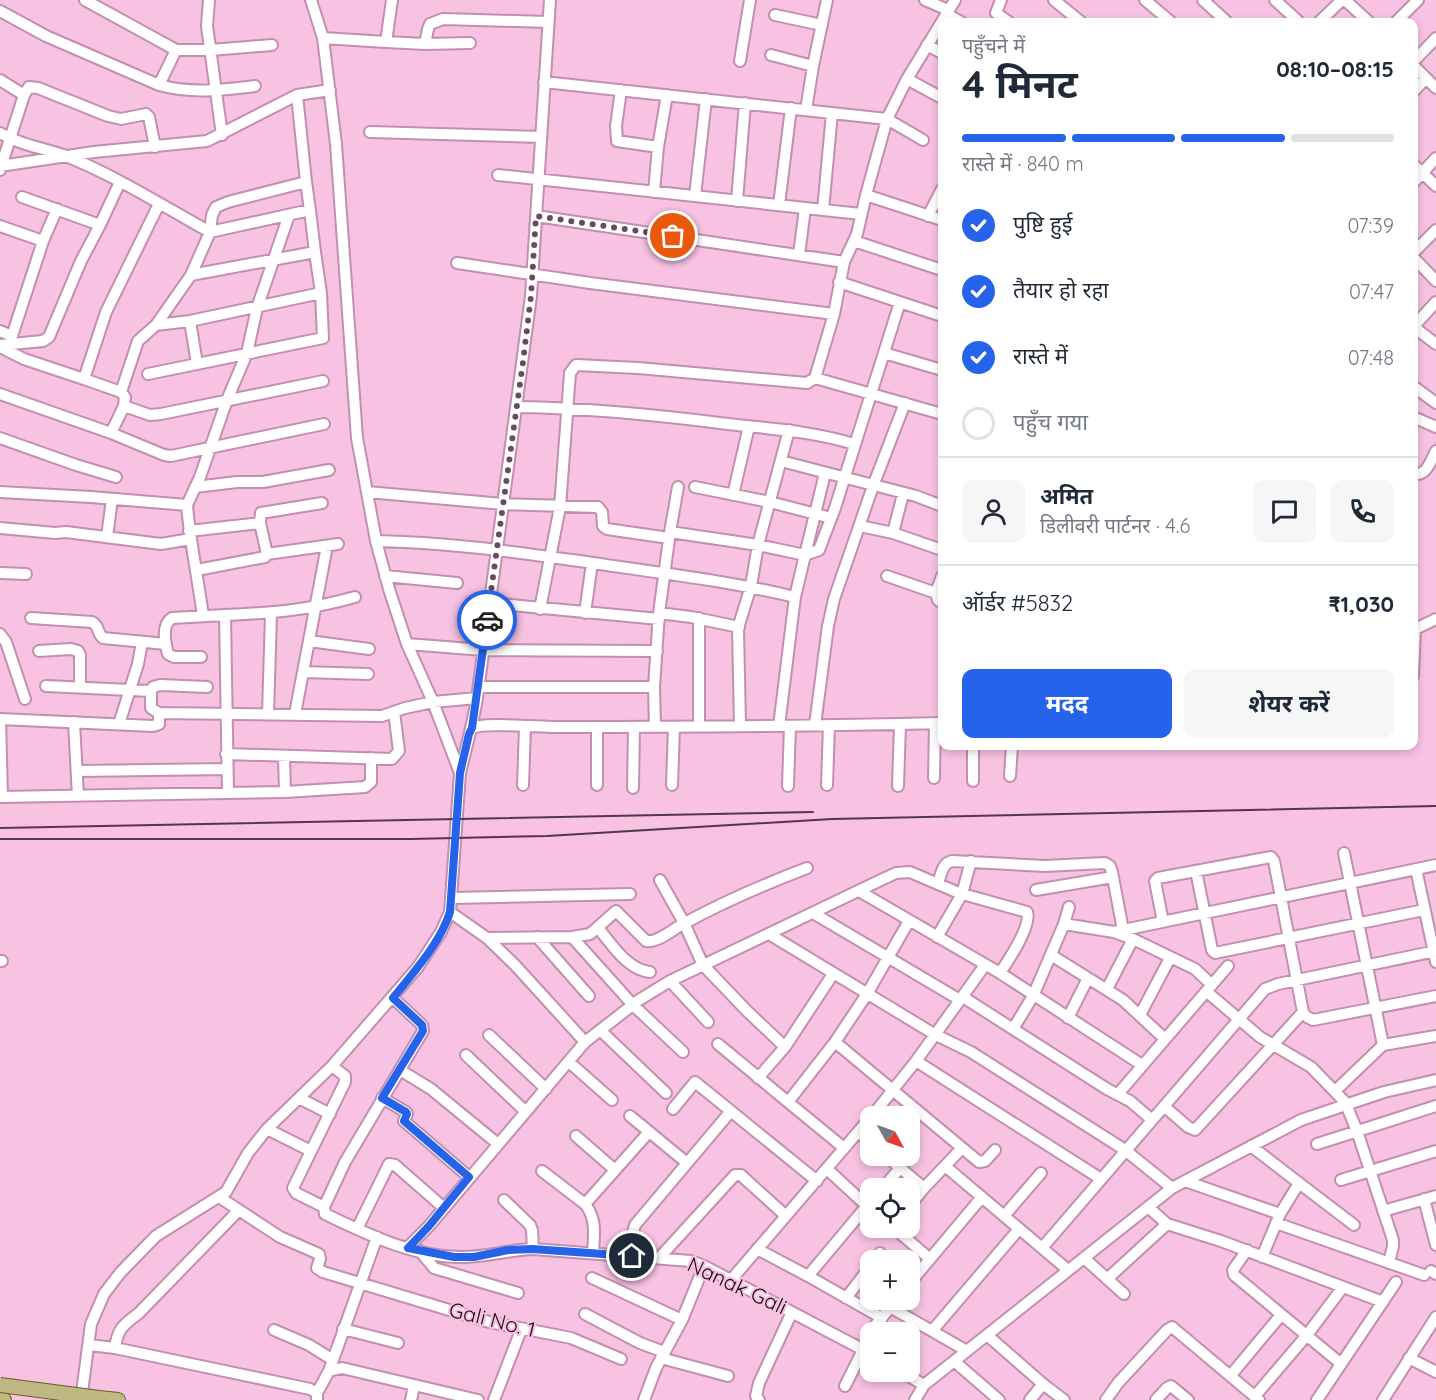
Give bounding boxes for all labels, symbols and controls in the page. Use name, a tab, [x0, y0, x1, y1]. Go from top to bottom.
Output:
text: पहुँचने में	[962, 33, 1025, 58]
text: 08:10–08:15	[1276, 55, 1394, 83]
text: 4 मिनट	[962, 59, 1078, 108]
text: रास्ते में · 840 m	[962, 151, 1084, 176]
icon: check	[962, 209, 995, 242]
pin	[647, 210, 698, 261]
text: पुष्टि हुई	[1013, 210, 1073, 238]
text: 07:39	[1348, 213, 1394, 238]
icon: bag	[656, 219, 689, 252]
icon: check	[962, 275, 995, 308]
text: तैयार हो रहा	[1013, 276, 1109, 304]
text: 07:47	[1349, 279, 1394, 304]
icon: check	[962, 341, 995, 374]
text: रास्ते में	[1013, 342, 1068, 370]
text: 07:48	[1348, 345, 1394, 370]
text: पहुँच गया	[1013, 408, 1088, 436]
button: person	[962, 480, 1025, 543]
button: chat	[1253, 480, 1316, 543]
button: phone	[1331, 480, 1394, 543]
text: अमित	[1040, 482, 1093, 510]
text: डिलीवरी पार्टनर · 4.6	[1040, 513, 1190, 538]
text: ऑर्डर #5832	[962, 589, 1073, 617]
courier	[457, 590, 517, 650]
text: ₹1,030	[1328, 590, 1394, 618]
icon: car	[471, 604, 504, 637]
button: मदद	[962, 669, 1172, 738]
button: शेयर करें	[1184, 669, 1394, 738]
north arrow	[860, 1106, 920, 1166]
map controls	[860, 1106, 920, 1382]
button: locate	[860, 1178, 920, 1238]
pin	[606, 1230, 657, 1281]
icon: home	[615, 1239, 648, 1272]
button: +	[860, 1250, 920, 1310]
street label: Nanak Gali	[684, 1251, 791, 1319]
street label: Gali No. 1	[446, 1296, 538, 1342]
button: −	[860, 1322, 920, 1382]

